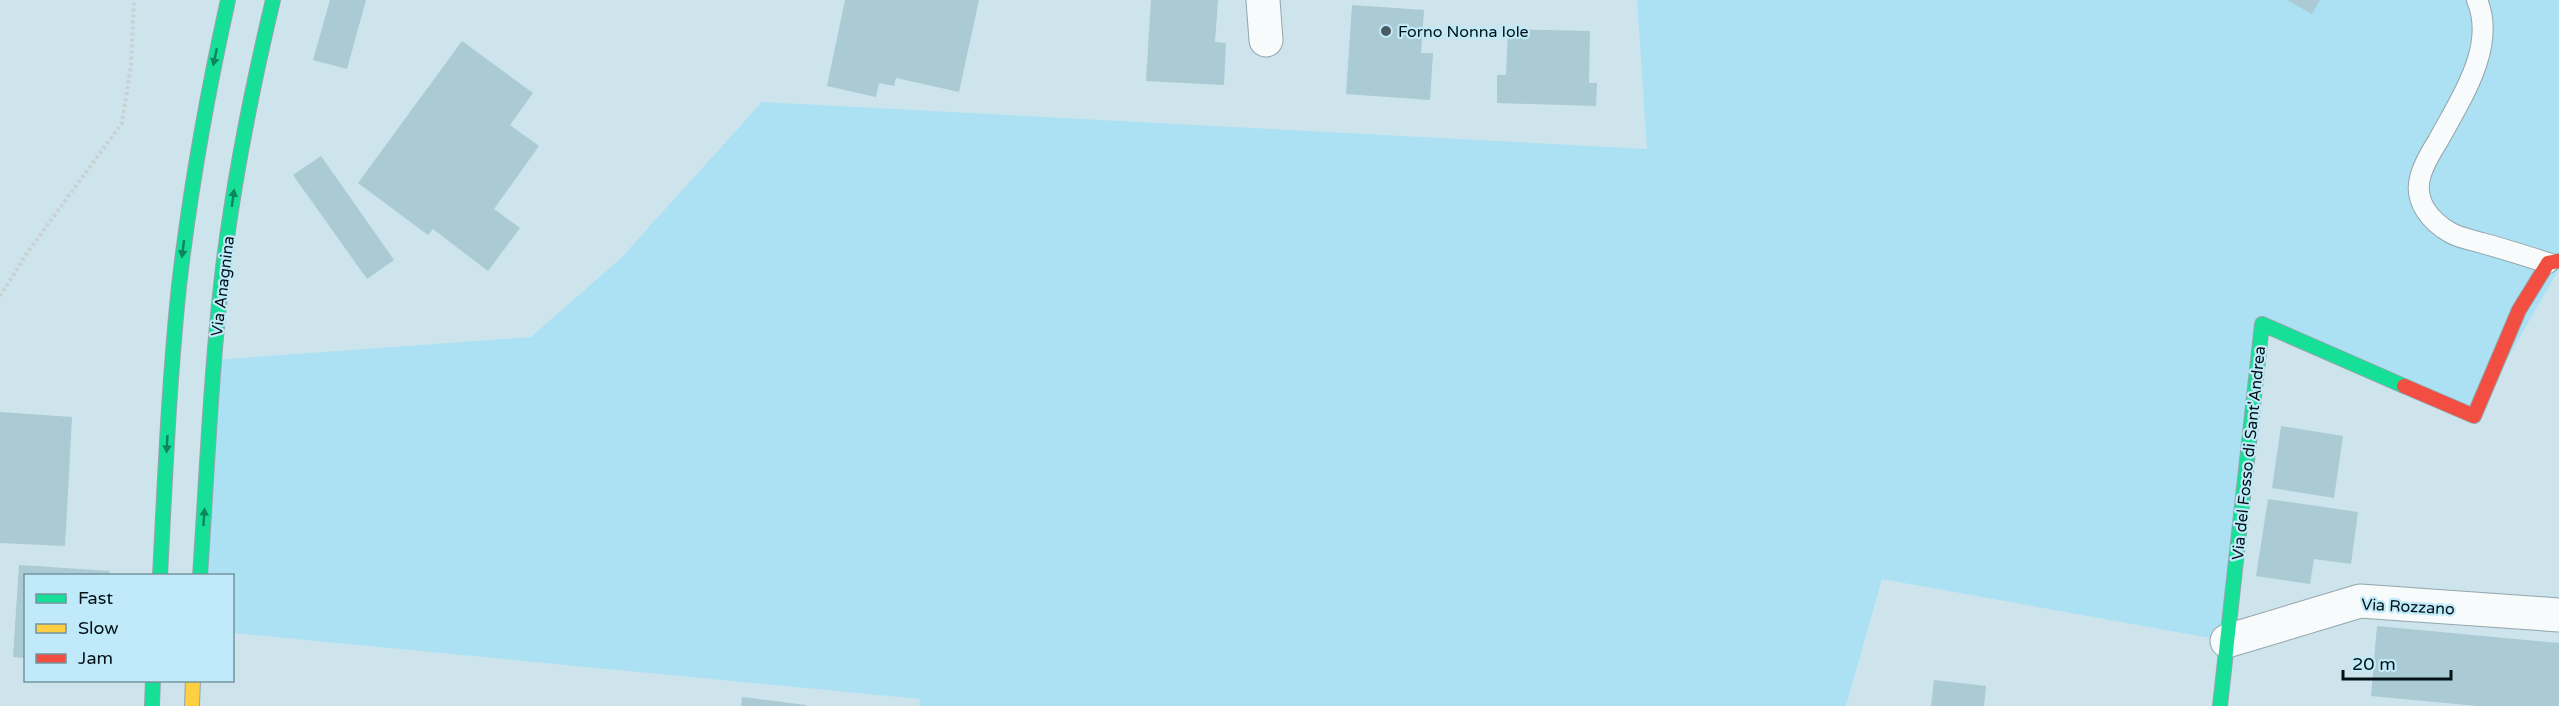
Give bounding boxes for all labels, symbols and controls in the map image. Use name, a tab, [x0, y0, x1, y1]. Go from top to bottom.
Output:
place label: Forno Nonna Iole	[1398, 22, 1529, 42]
marker: Forno Nonna Iole	[1379, 24, 1393, 38]
one-way arrow	[210, 48, 220, 66]
one-way arrow	[228, 188, 237, 207]
street label: Via Anagnina	[207, 235, 239, 338]
one-way arrow	[178, 240, 188, 259]
street label: Via del Fosso di Sant'Andrea	[2228, 345, 2270, 561]
one-way arrow	[162, 434, 172, 453]
one-way arrow	[199, 508, 209, 527]
legend	[24, 574, 234, 682]
text: Fast	[78, 587, 113, 609]
street label: Via Rozzano	[2361, 595, 2455, 619]
text: Slow	[78, 617, 119, 639]
scale bar	[2343, 643, 2451, 681]
text: Jam	[78, 647, 113, 669]
text: 20 m	[2352, 653, 2396, 675]

